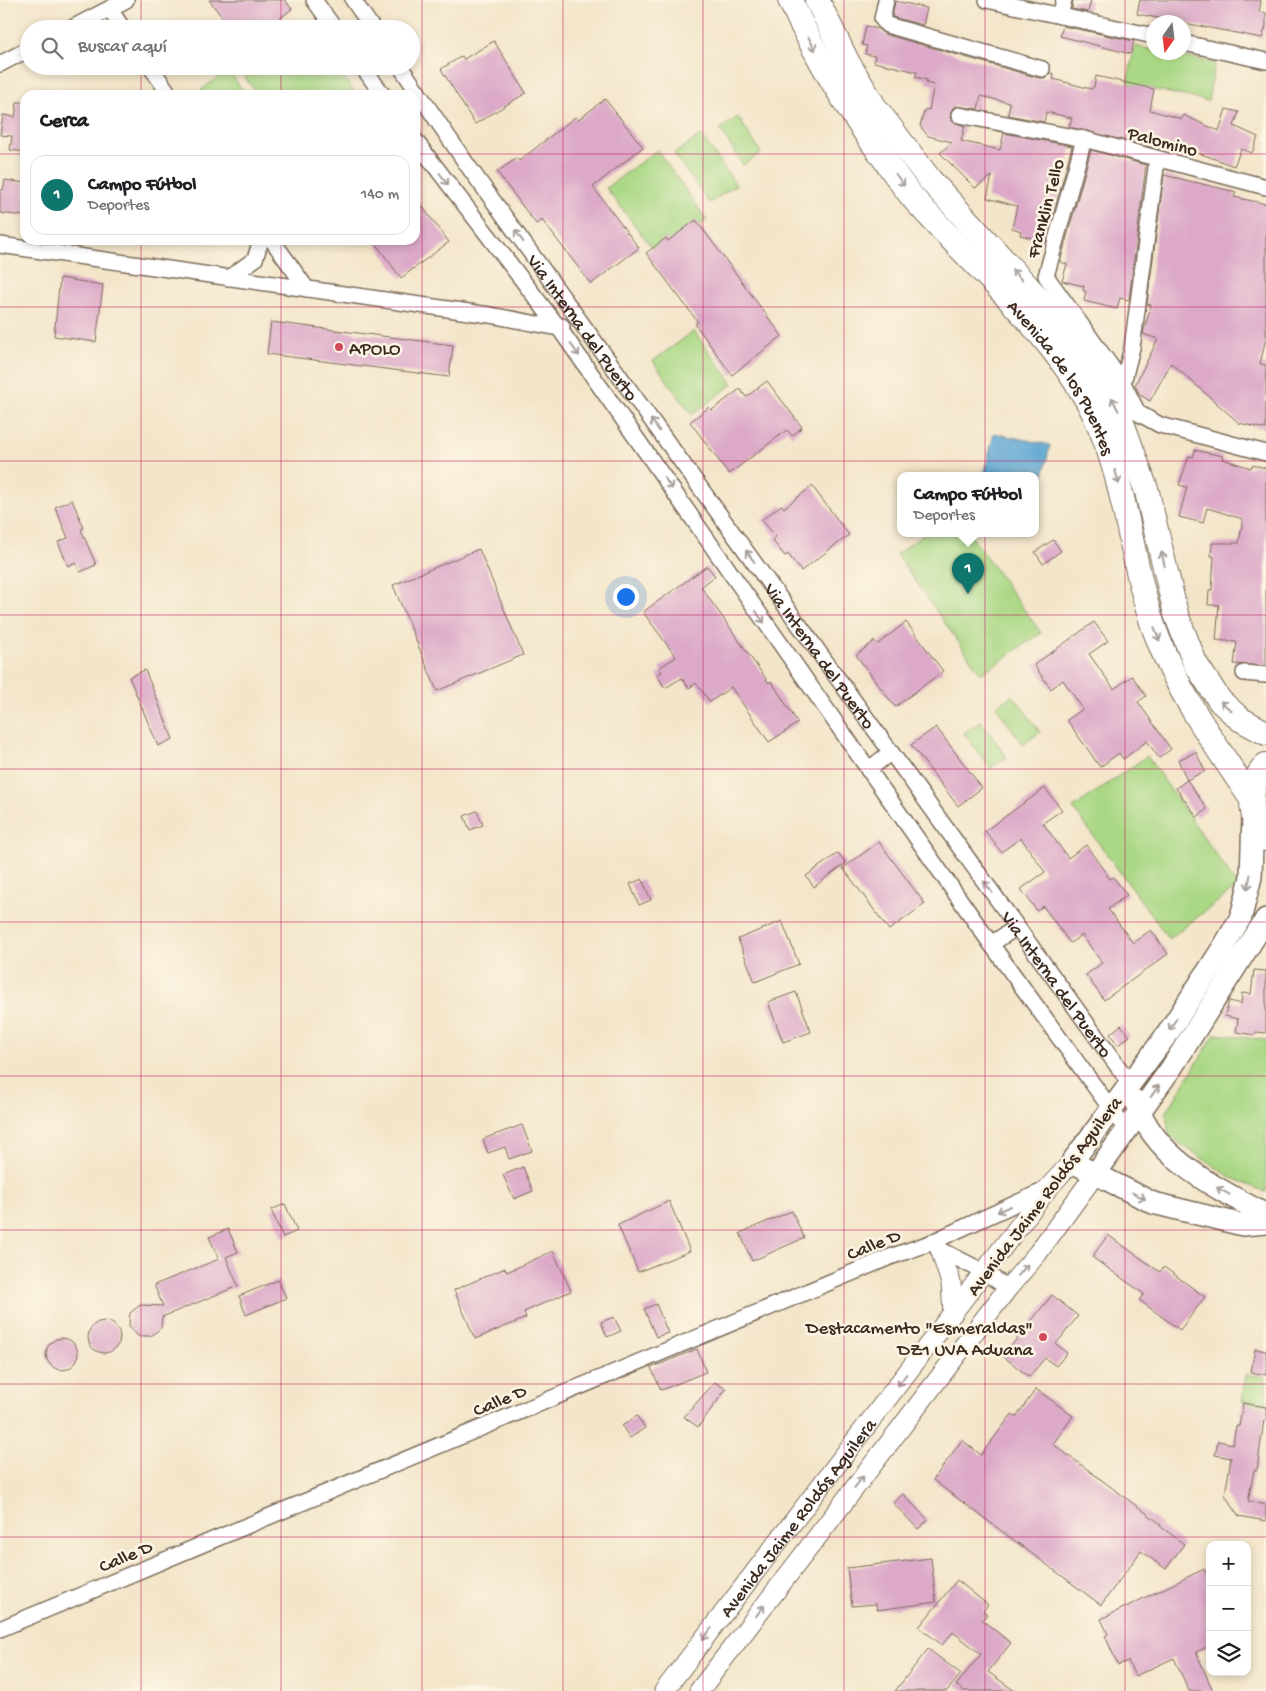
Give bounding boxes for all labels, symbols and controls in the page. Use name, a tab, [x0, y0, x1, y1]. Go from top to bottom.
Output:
north arrow	[1146, 15, 1191, 60]
search box	[20, 20, 420, 75]
icon: search	[38, 34, 66, 62]
text: Buscar aquí	[78, 36, 167, 59]
one-way arrow	[807, 36, 817, 51]
text: Cerca	[40, 110, 88, 135]
street label: Palomino	[1124, 123, 1200, 164]
street label: Franklin Tello	[1023, 157, 1072, 262]
one-way arrow	[439, 172, 449, 186]
one-way arrow	[895, 173, 905, 187]
text: Campo Fútbol	[88, 174, 197, 197]
text: 1	[54, 186, 60, 205]
text: 140 m	[361, 186, 399, 205]
text: Deportes	[88, 197, 149, 216]
one-way arrow	[514, 229, 524, 243]
street label: Via Interna del Puerto	[520, 250, 642, 406]
one-way arrow	[1011, 268, 1023, 281]
street label: Avenida de los Puentes	[1001, 296, 1118, 459]
place label: APOLO	[349, 339, 401, 362]
marker: APOLO	[333, 341, 345, 353]
one-way arrow	[570, 343, 580, 357]
one-way arrow	[1109, 397, 1119, 412]
one-way arrow	[649, 418, 660, 432]
one-way arrow	[1113, 469, 1122, 485]
popup	[897, 472, 1039, 537]
one-way arrow	[663, 476, 673, 490]
text: Campo Fútbol	[914, 484, 1022, 507]
text: Deportes	[914, 507, 975, 526]
one-way arrow	[744, 550, 755, 563]
one-way arrow	[1158, 551, 1167, 567]
pin: 1	[952, 553, 984, 594]
street label: Via Interna del Puerto	[757, 579, 879, 735]
your location	[613, 584, 639, 610]
one-way arrow	[755, 610, 765, 624]
one-way arrow	[1153, 626, 1162, 642]
one-way arrow	[1219, 700, 1232, 712]
one-way arrow	[1244, 874, 1253, 890]
one-way arrow	[983, 880, 993, 894]
street label: Via Interna del Puerto	[994, 907, 1116, 1063]
one-way arrow	[1168, 1017, 1178, 1031]
one-way arrow	[1150, 1084, 1160, 1098]
street label: Avenida Jaime Roldós Aguilera	[963, 1092, 1129, 1301]
one-way arrow	[1216, 1186, 1231, 1196]
one-way arrow	[1132, 1191, 1147, 1201]
one-way arrow	[997, 1204, 1012, 1214]
street label: Calle D	[844, 1225, 905, 1267]
one-way arrow	[1018, 1264, 1029, 1277]
place label: Destacamento "Esmeraldas" DZ1 UVA Aduana	[804, 1318, 1034, 1363]
marker: Destacamento "Esmeraldas" DZ1 UVA Aduana	[1037, 1331, 1049, 1343]
one-way arrow	[897, 1373, 907, 1387]
street label: Calle D	[470, 1380, 531, 1424]
street label: Avenida Jaime Roldós Aguilera	[716, 1414, 884, 1623]
one-way arrow	[854, 1476, 865, 1489]
street label: Calle D	[96, 1536, 157, 1580]
map controls	[1206, 1541, 1251, 1676]
button: +	[1206, 1541, 1251, 1586]
button: −	[1206, 1586, 1251, 1631]
one-way arrow	[755, 1605, 766, 1618]
one-way arrow	[702, 1627, 713, 1640]
button: layers	[1206, 1631, 1251, 1676]

